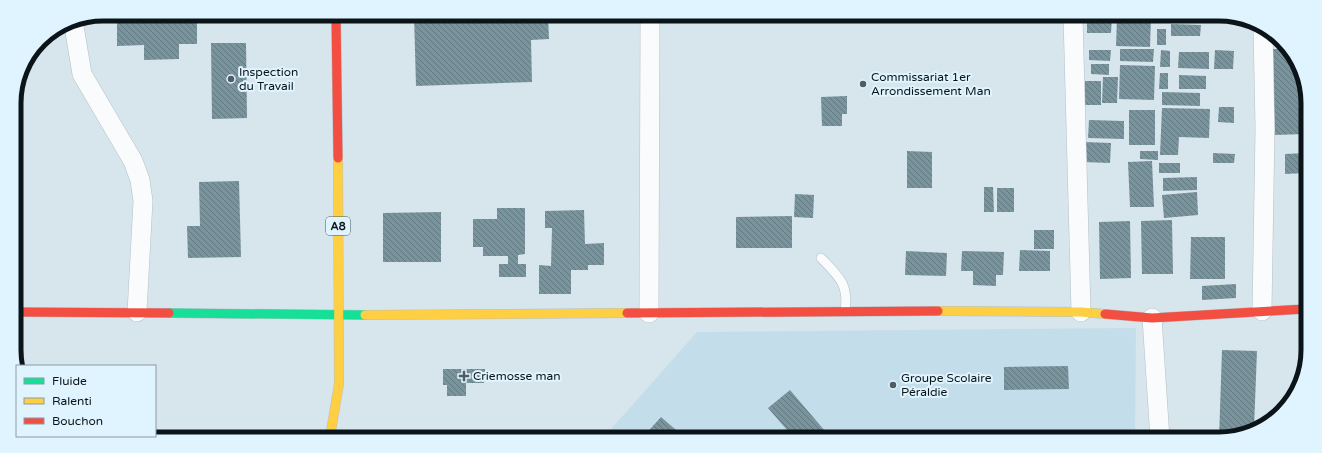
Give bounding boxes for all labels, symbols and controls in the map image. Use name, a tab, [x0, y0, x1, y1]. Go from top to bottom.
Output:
place label: Inspection du Travail	[239, 65, 298, 93]
place label: Commissariat 1er Arrondissement Man	[871, 70, 991, 98]
marker: Inspection du Travail	[226, 74, 236, 84]
marker: Commissariat 1er Arrondissement Man	[858, 79, 868, 89]
road number: A8	[326, 217, 350, 235]
legend	[16, 365, 156, 437]
place label: Criemosse man	[473, 369, 560, 383]
marker: Criemosse man	[458, 370, 470, 382]
place label: Groupe Scolaire Péraldie	[901, 371, 992, 399]
text: Fluide	[52, 374, 87, 388]
marker: Groupe Scolaire Péraldie	[888, 380, 898, 390]
text: Ralenti	[52, 394, 92, 408]
text: Bouchon	[52, 414, 103, 428]

